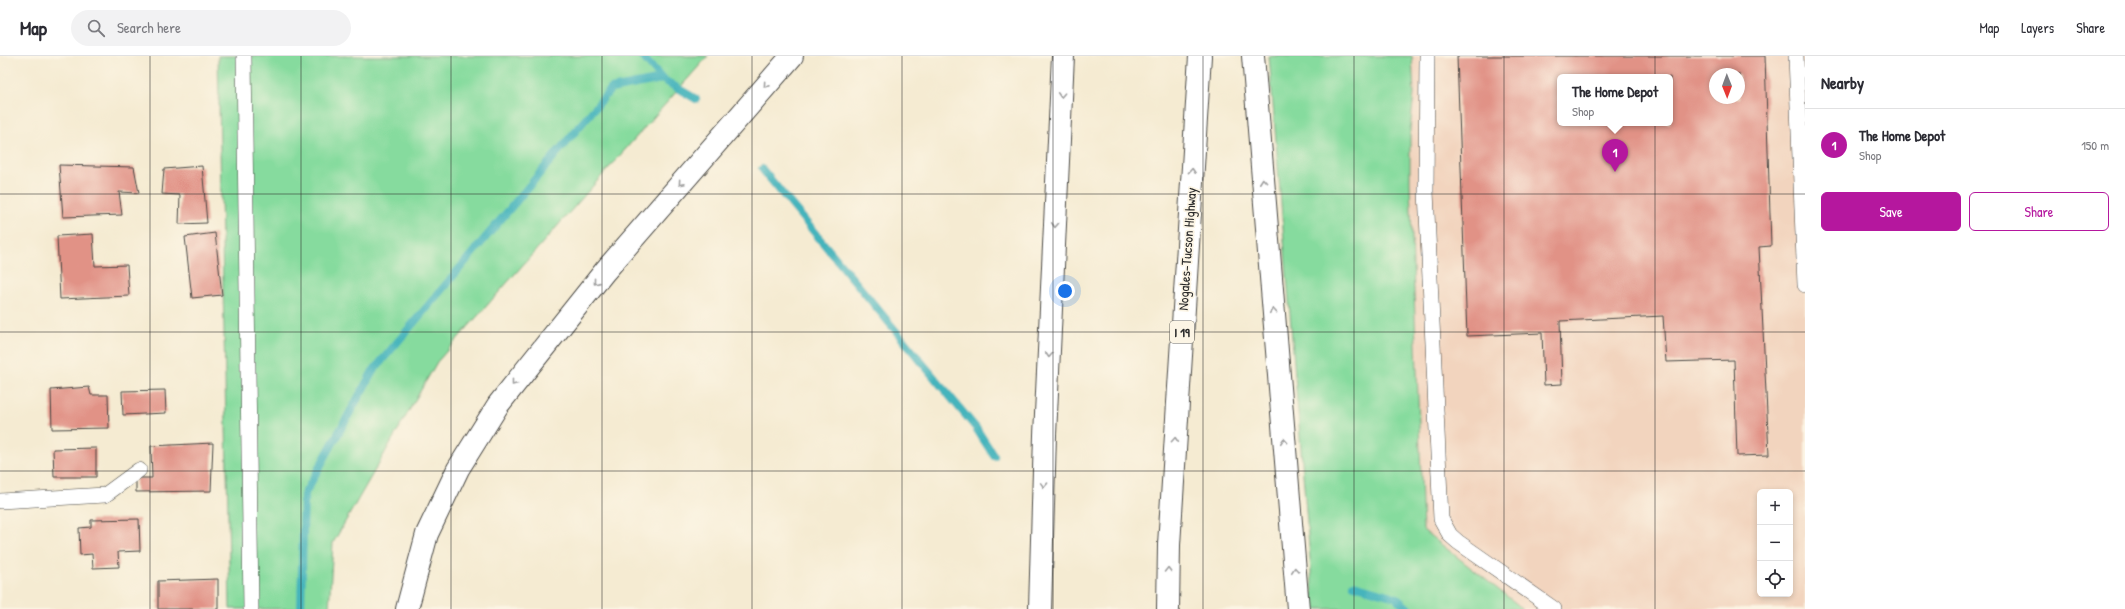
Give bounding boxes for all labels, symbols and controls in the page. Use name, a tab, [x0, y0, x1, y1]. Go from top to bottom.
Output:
search box	[71, 10, 351, 46]
text: Map	[20, 15, 47, 41]
icon: search	[85, 17, 107, 39]
text: Search here	[117, 17, 181, 38]
text: Map	[1979, 18, 1999, 37]
text: Layers	[2021, 18, 2054, 37]
text: Share	[2076, 18, 2105, 37]
north arrow	[1709, 68, 1745, 104]
text: Nearby	[1821, 71, 1864, 94]
popup	[1557, 74, 1673, 126]
one-way arrow	[764, 81, 771, 88]
text: The Home Depot	[1572, 81, 1658, 102]
one-way arrow	[1057, 92, 1066, 98]
text: Shop	[1572, 102, 1594, 120]
text: The Home Depot	[1859, 125, 1945, 146]
text: 1	[1832, 136, 1836, 154]
text: 150 m	[2081, 136, 2109, 154]
pin: 1	[1602, 139, 1628, 172]
text: Shop	[1859, 146, 1881, 164]
one-way arrow	[1188, 168, 1197, 174]
one-way arrow	[1258, 178, 1267, 184]
one-way arrow	[678, 179, 685, 186]
street label: Nogales–Tucson Highway	[1173, 187, 1201, 311]
button: Save	[1821, 192, 1961, 231]
button: Share	[1969, 192, 2109, 231]
one-way arrow	[1051, 222, 1060, 228]
one-way arrow	[593, 277, 600, 284]
your location	[1055, 281, 1075, 301]
one-way arrow	[1269, 308, 1278, 314]
road number: I 19	[1170, 321, 1194, 343]
one-way arrow	[1045, 352, 1054, 358]
one-way arrow	[512, 379, 519, 386]
one-way arrow	[1171, 437, 1180, 443]
one-way arrow	[1280, 438, 1289, 444]
one-way arrow	[1040, 482, 1048, 488]
map controls	[1757, 489, 1793, 597]
button: +	[1757, 489, 1793, 525]
button: −	[1757, 525, 1793, 561]
button: locate	[1757, 561, 1793, 597]
one-way arrow	[1164, 567, 1173, 573]
one-way arrow	[1290, 567, 1299, 573]

